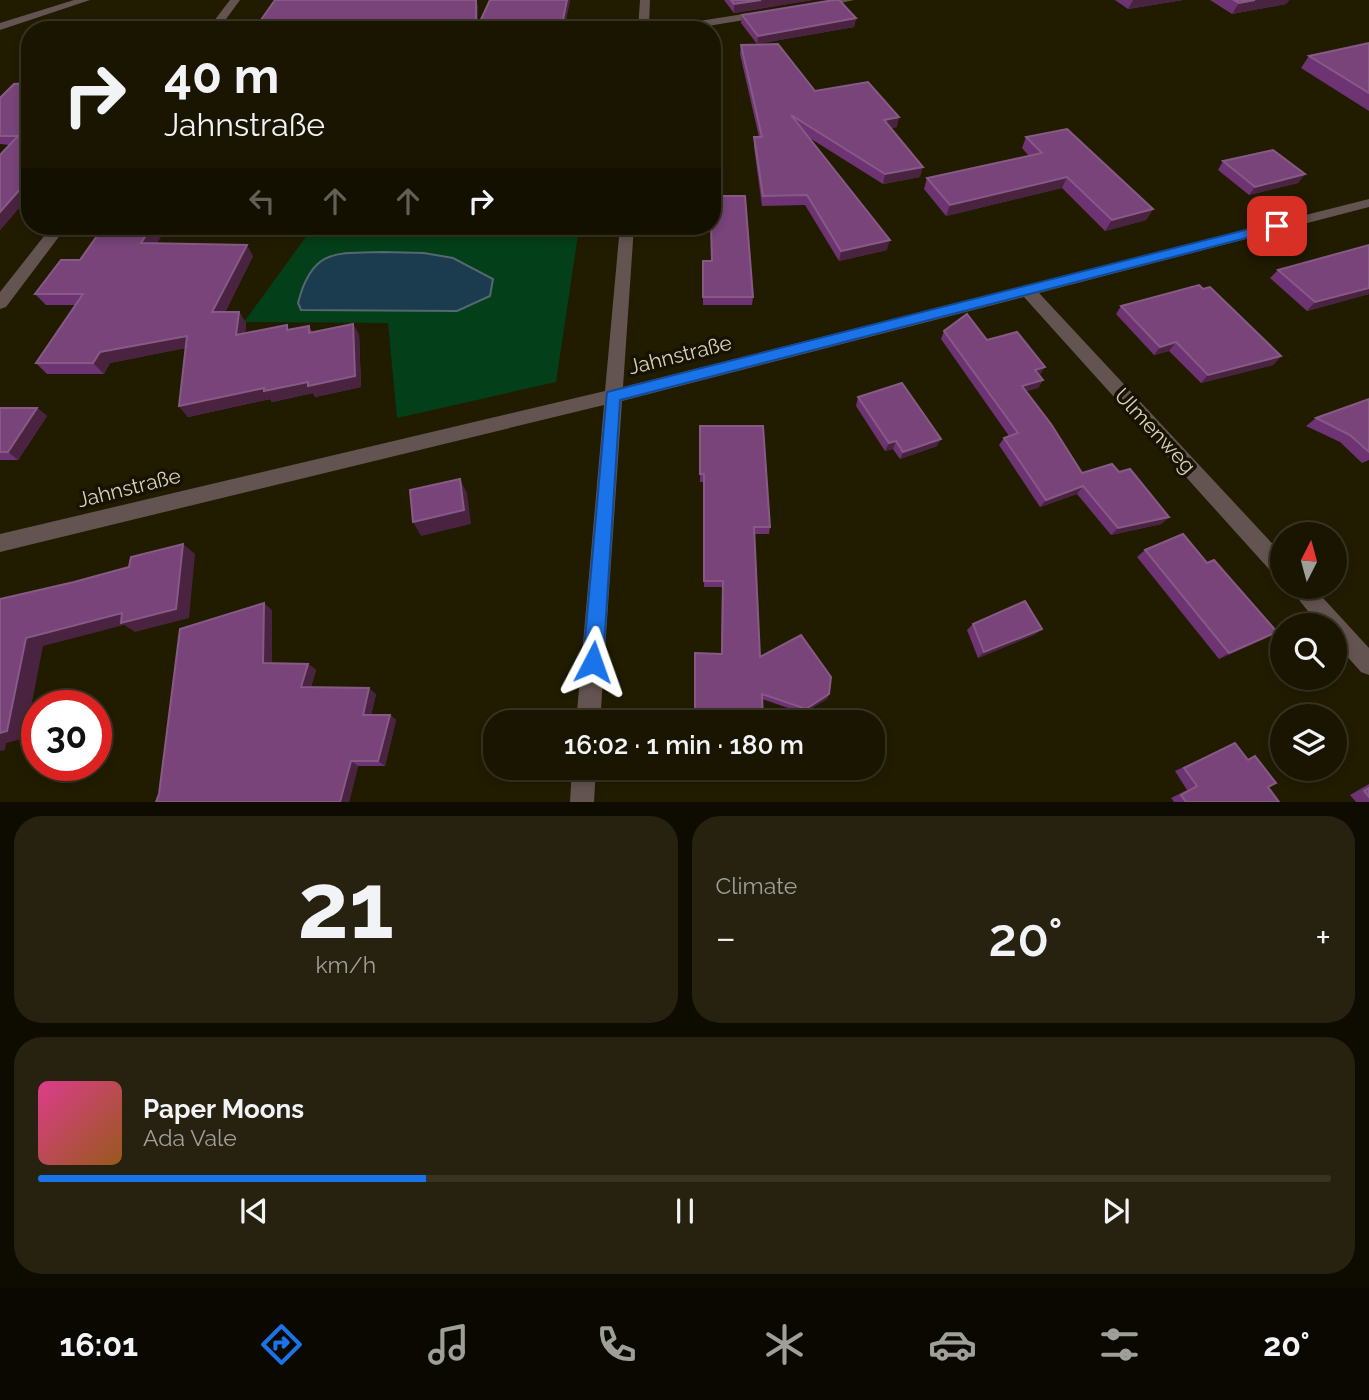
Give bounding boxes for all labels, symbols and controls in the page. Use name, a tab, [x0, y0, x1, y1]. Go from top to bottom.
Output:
text: 40 m	[164, 47, 279, 104]
icon: right	[49, 49, 140, 140]
text: Jahnstraße	[164, 106, 325, 143]
icon: left	[243, 182, 281, 220]
icon: ahead	[316, 182, 354, 220]
icon: ahead	[389, 182, 427, 220]
icon: right	[462, 182, 500, 220]
pin	[1247, 196, 1307, 256]
icon: arrive	[1258, 207, 1296, 245]
street label: Jahnstraße	[626, 330, 734, 379]
street label: Ulmenweg	[1110, 383, 1201, 478]
street label: Jahnstraße	[75, 463, 183, 512]
north arrow	[1270, 522, 1348, 598]
map controls	[1270, 522, 1347, 781]
button: search	[1270, 613, 1347, 690]
position arrow	[556, 625, 630, 699]
speed limit sign: 30	[21, 690, 112, 781]
button: layers	[1270, 704, 1347, 781]
text: 16:02 · 1 min · 180 m	[564, 730, 804, 760]
text: 21	[298, 852, 394, 959]
text: Climate	[716, 872, 797, 899]
text: 20°	[989, 907, 1063, 968]
text: −	[716, 915, 736, 960]
text: +	[1315, 915, 1331, 960]
text: km/h	[315, 951, 376, 978]
text: Paper Moons	[143, 1094, 304, 1124]
text: Ada Vale	[143, 1124, 237, 1151]
icon: previous	[235, 1192, 273, 1230]
icon: pause	[666, 1192, 704, 1230]
icon: next	[1097, 1192, 1135, 1230]
icon: directions	[257, 1320, 306, 1369]
icon: music	[424, 1320, 473, 1369]
icon: phone	[592, 1320, 641, 1369]
icon: climate	[760, 1320, 809, 1369]
icon: car	[928, 1320, 977, 1369]
icon: filters	[1095, 1320, 1144, 1369]
text: 16:01	[59, 1326, 138, 1363]
text: 20°	[1263, 1326, 1310, 1363]

